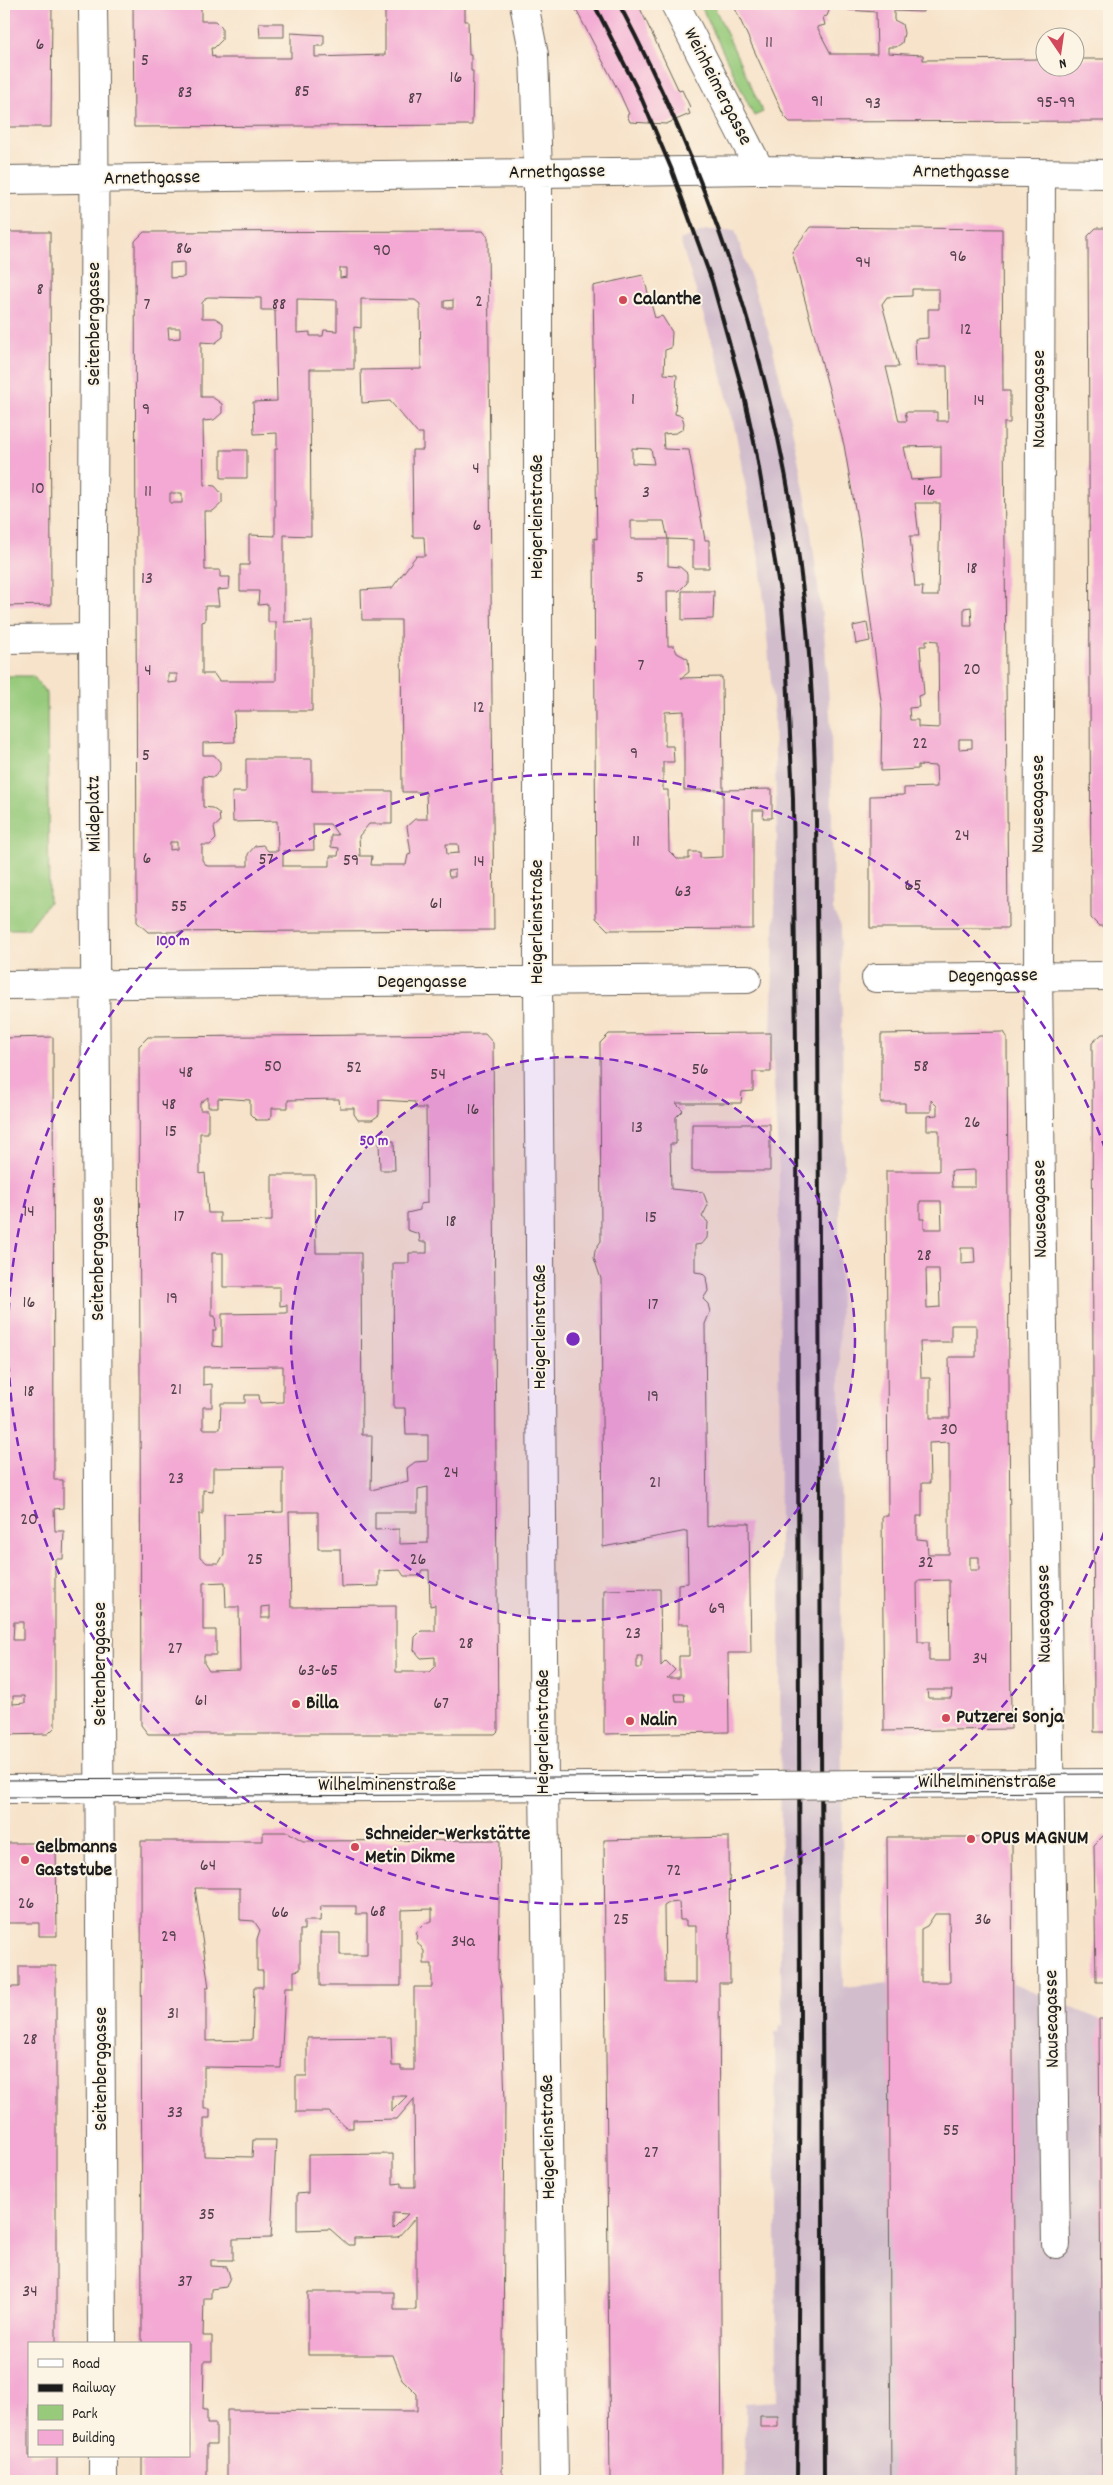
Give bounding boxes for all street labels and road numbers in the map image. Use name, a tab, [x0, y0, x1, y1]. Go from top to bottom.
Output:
street label: Weinheimergasse	[675, 23, 759, 151]
street label: Arnethgasse	[508, 158, 606, 188]
street label: Arnethgasse	[912, 158, 1010, 188]
street label: Arnethgasse	[103, 164, 201, 194]
street label: Seitenberggasse	[81, 262, 109, 386]
street label: Nauseagasse	[1026, 350, 1054, 448]
street label: Heigerleinstraße	[524, 454, 552, 580]
street label: Nauseagasse	[1025, 755, 1053, 853]
street label: Mildeplatz	[80, 775, 110, 853]
street label: Heigerleinstraße	[524, 859, 552, 985]
street label: Degengasse	[948, 962, 1038, 992]
street label: Degengasse	[377, 969, 467, 997]
street label: Nauseagasse	[1026, 1159, 1056, 1258]
street label: Seitenberggasse	[85, 1197, 113, 1321]
street label: Heigerleinstraße	[527, 1264, 555, 1390]
street label: Nauseagasse	[1030, 1564, 1060, 1663]
street label: Seitenberggasse	[87, 1602, 115, 1726]
street label: Heigerleinstraße	[530, 1669, 558, 1795]
street label: Wilhelminenstraße	[918, 1769, 1056, 1797]
street label: Wilhelminenstraße	[318, 1772, 456, 1800]
street label: Nauseagasse	[1038, 1969, 1068, 2068]
street label: Seitenberggasse	[88, 2007, 116, 2131]
street label: Heigerleinstraße	[534, 2074, 564, 2200]

